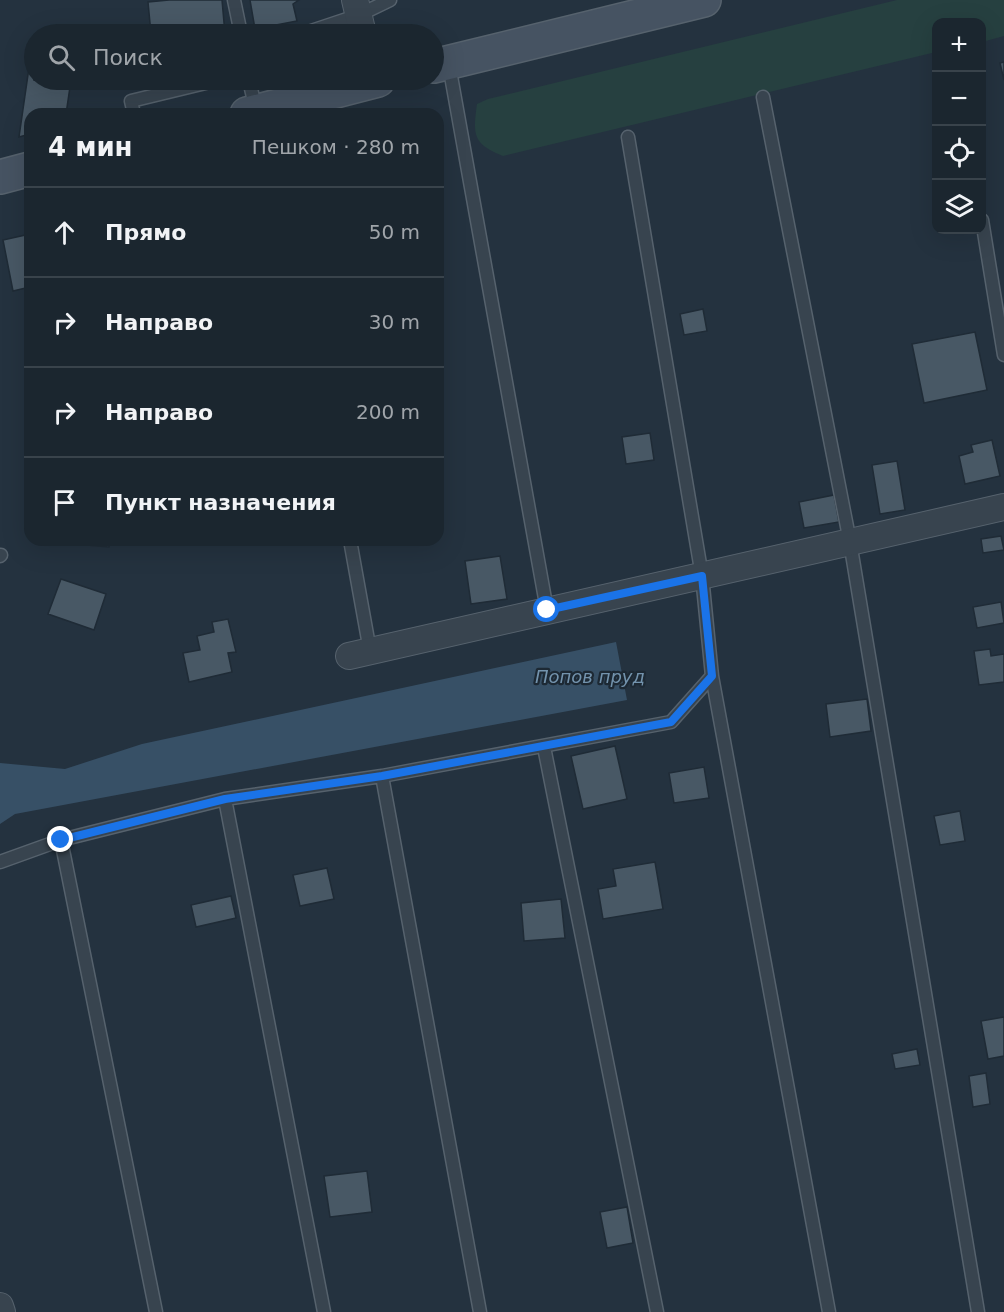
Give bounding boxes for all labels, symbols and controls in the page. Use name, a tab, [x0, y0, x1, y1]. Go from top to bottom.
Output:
map controls	[932, 18, 986, 234]
button: +	[932, 18, 986, 72]
search box	[24, 24, 444, 90]
icon: search	[45, 41, 78, 74]
text: Поиск	[93, 45, 163, 70]
button: −	[932, 72, 986, 126]
button: locate	[932, 126, 986, 180]
text: 4 мин	[48, 132, 133, 162]
text: Пешком · 280 m	[252, 135, 420, 159]
button: layers	[932, 180, 986, 234]
icon: ahead	[48, 216, 81, 249]
text: Прямо	[105, 220, 186, 245]
text: 50 m	[369, 220, 420, 244]
icon: right	[48, 306, 81, 339]
text: Направо	[105, 310, 213, 335]
text: 30 m	[369, 310, 420, 334]
icon: right	[48, 396, 81, 429]
text: Направо	[105, 400, 213, 425]
text: 200 m	[356, 400, 420, 424]
icon: arrive	[48, 486, 81, 519]
text: Пункт назначения	[105, 490, 336, 515]
route start	[533, 596, 559, 622]
water label: Попов пруд	[535, 666, 645, 687]
route end	[47, 826, 73, 852]

